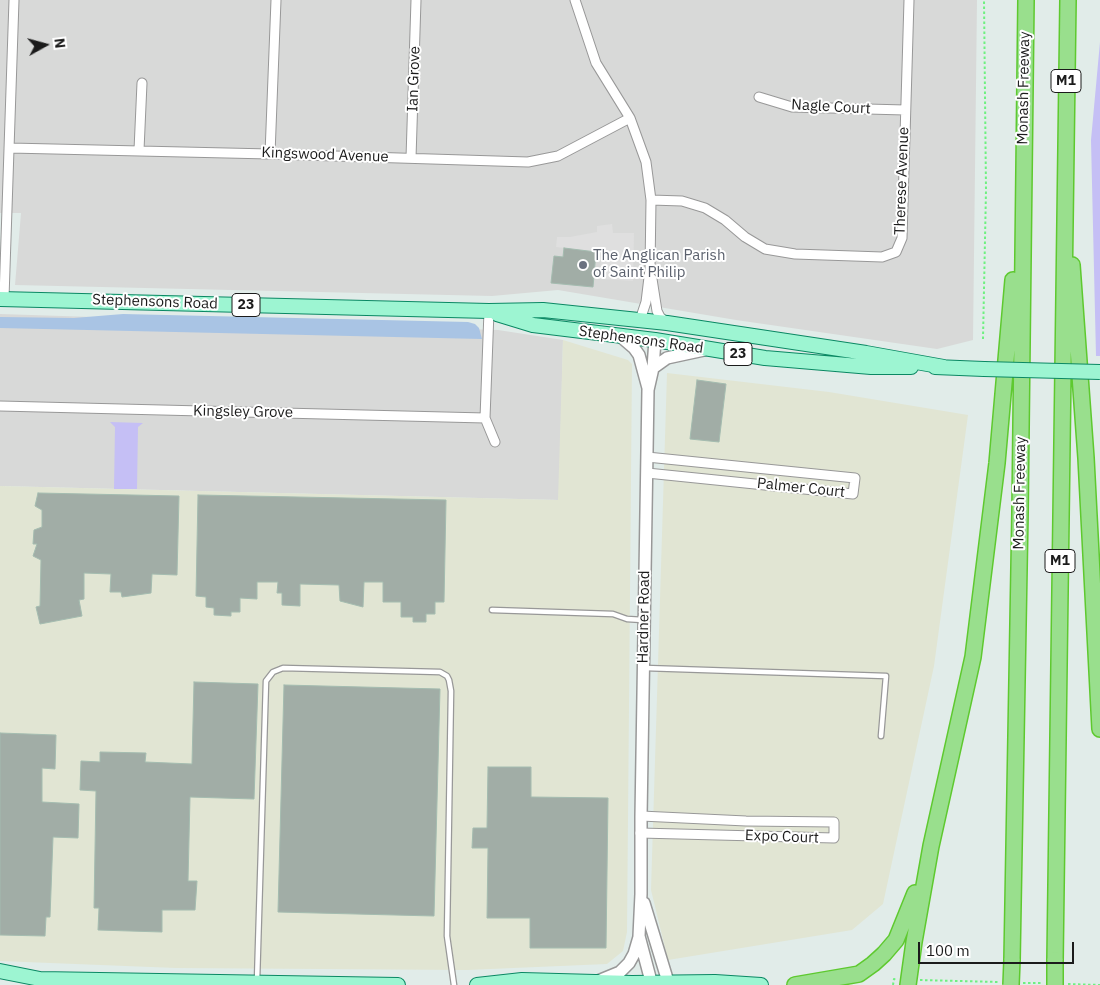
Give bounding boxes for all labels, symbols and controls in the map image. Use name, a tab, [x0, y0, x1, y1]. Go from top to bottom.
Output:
north arrow	[20, 20, 70, 70]
street label: Monash Freeway	[1014, 31, 1034, 145]
text: N	[50, 37, 69, 49]
street label: Ian Grove	[404, 46, 424, 112]
road number: M1	[1051, 70, 1081, 92]
street label: Nagle Court	[791, 96, 871, 118]
street label: Therese Avenue	[891, 127, 913, 235]
street label: Kingswood Avenue	[261, 144, 389, 166]
place label: The Anglican Parish of Saint Philip	[593, 247, 725, 282]
marker: The Anglican Parish of Saint Philip	[577, 259, 589, 271]
street label: Stephensons Road	[92, 291, 218, 313]
road number: 23	[232, 294, 260, 316]
street label: Stephensons Road	[578, 322, 704, 358]
road number: 23	[724, 342, 752, 366]
street label: Kingsley Grove	[193, 402, 293, 422]
street label: Monash Freeway	[1010, 436, 1030, 550]
street label: Palmer Court	[756, 474, 846, 502]
road number: M1	[1045, 550, 1075, 572]
street label: Hardner Road	[634, 570, 654, 664]
street label: Expo Court	[745, 827, 819, 847]
scale bar	[920, 932, 1076, 964]
text: 100 m	[926, 941, 970, 960]

